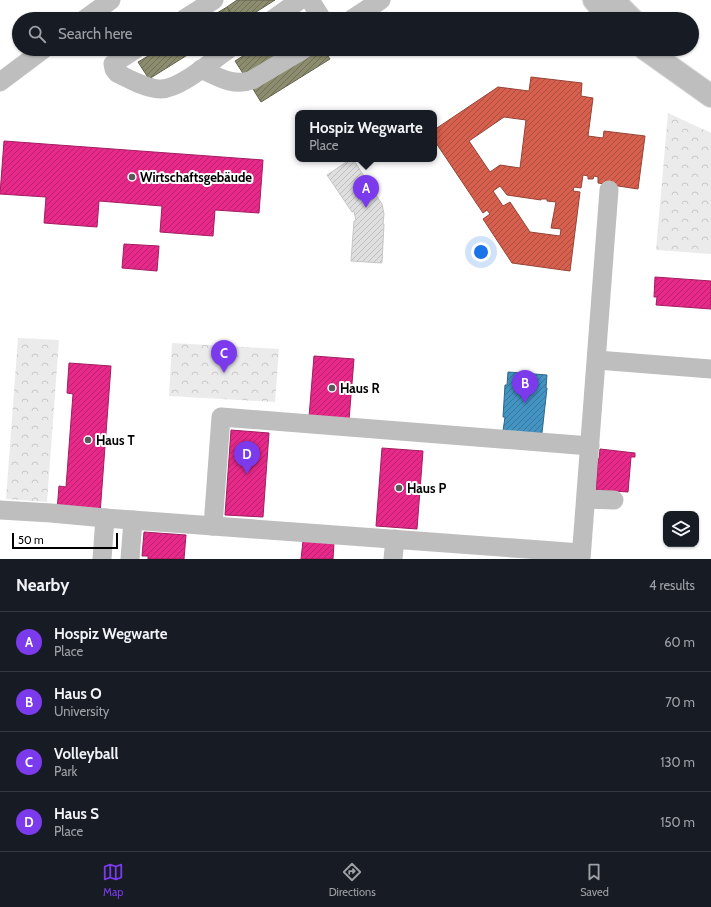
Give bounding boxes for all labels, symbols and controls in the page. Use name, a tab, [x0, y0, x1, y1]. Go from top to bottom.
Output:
search box	[12, 12, 699, 56]
icon: search	[26, 23, 48, 45]
text: Search here	[58, 25, 133, 43]
popup	[295, 110, 437, 162]
text: Hospiz Wegwarte	[309, 119, 423, 137]
text: Place	[309, 137, 338, 153]
place label: Wirtschaftsgebäude	[140, 169, 252, 185]
marker: Wirtschaftsgebäude	[127, 172, 137, 182]
pin: A	[353, 175, 379, 208]
your location	[471, 242, 491, 262]
pin: C	[211, 340, 237, 373]
pin: B	[512, 370, 538, 403]
place label: Haus R	[340, 380, 380, 396]
marker: Haus R	[327, 383, 337, 393]
place label: Haus T	[96, 432, 135, 448]
marker: Haus T	[83, 435, 93, 445]
pin: D	[234, 441, 260, 474]
place label: Haus P	[407, 480, 446, 496]
marker: Haus P	[394, 483, 404, 493]
map controls	[663, 511, 699, 547]
button: layers	[663, 511, 699, 547]
scale bar	[12, 531, 118, 550]
text: 50 m	[18, 533, 44, 547]
text: Nearby	[16, 575, 69, 595]
text: 4 results	[649, 577, 695, 593]
text: Hospiz Wegwarte	[54, 625, 168, 643]
text: A	[25, 634, 33, 650]
text: 60 m	[664, 634, 695, 650]
text: Place	[54, 643, 83, 659]
text: Haus O	[54, 685, 102, 703]
text: B	[25, 694, 33, 710]
text: 70 m	[665, 694, 695, 710]
text: University	[54, 703, 109, 719]
text: Volleyball	[54, 745, 119, 763]
text: C	[25, 754, 33, 770]
text: 130 m	[660, 754, 695, 770]
text: Park	[54, 763, 77, 779]
text: Haus S	[54, 805, 99, 823]
text: D	[24, 814, 34, 830]
text: 150 m	[660, 814, 695, 830]
text: Place	[54, 823, 83, 839]
tab: Map	[102, 861, 124, 899]
tab: Directions	[329, 861, 376, 899]
tab: Saved	[580, 861, 609, 899]

